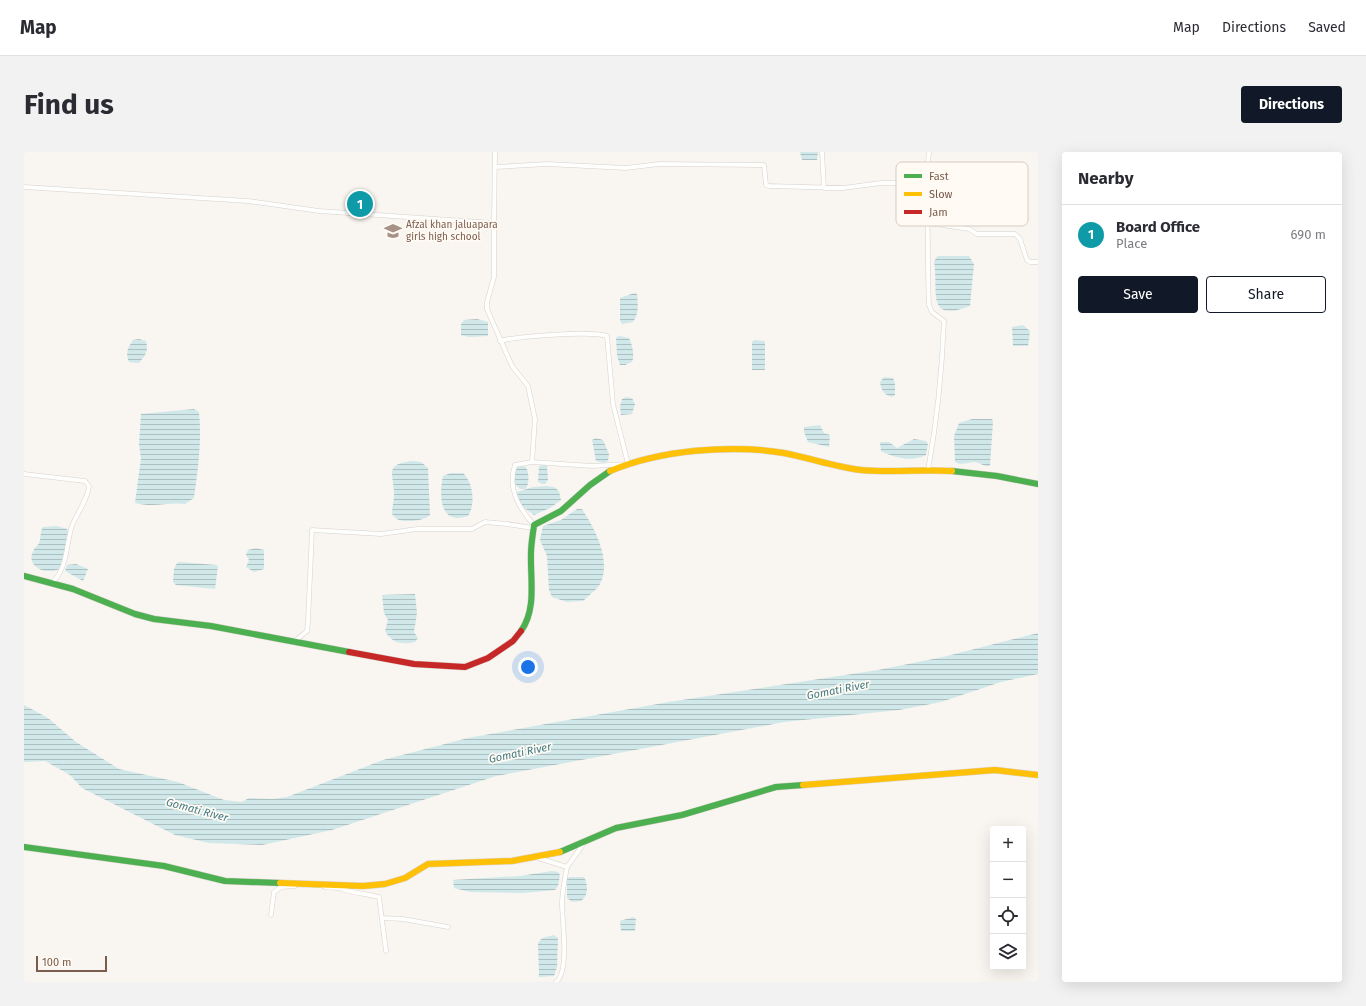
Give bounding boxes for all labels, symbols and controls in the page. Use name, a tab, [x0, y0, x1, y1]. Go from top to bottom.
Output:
text: Map	[20, 16, 57, 39]
text: Map	[1173, 19, 1200, 36]
text: Directions	[1222, 19, 1286, 36]
text: Saved	[1308, 19, 1346, 36]
button: Directions	[1241, 86, 1342, 123]
text: Find us	[24, 88, 114, 121]
legend	[896, 162, 1028, 226]
text: Nearby	[1078, 168, 1133, 189]
text: Fast	[929, 170, 949, 183]
text: Slow	[929, 188, 953, 201]
pin: 1	[347, 189, 373, 219]
text: Jam	[929, 206, 948, 219]
text: Board Office	[1116, 218, 1200, 236]
place label: Afzal khan jaluapara girls high school	[406, 219, 498, 243]
school or university icon: Afzal khan jaluapara girls high school	[383, 221, 403, 241]
text: 1	[1088, 227, 1094, 242]
text: 690 m	[1291, 227, 1326, 242]
text: Place	[1116, 236, 1147, 251]
button: Save	[1078, 276, 1198, 313]
button: Share	[1206, 276, 1326, 313]
your location	[518, 657, 538, 677]
water label: Gomati River	[806, 677, 871, 702]
water label: Gomati River	[488, 740, 553, 766]
water label: Gomati River	[165, 796, 230, 825]
map controls	[990, 826, 1026, 970]
button: +	[990, 826, 1026, 862]
button: −	[990, 862, 1026, 898]
button: locate	[990, 898, 1026, 934]
button: layers	[990, 934, 1026, 970]
scale bar	[36, 954, 107, 973]
text: 100 m	[42, 956, 71, 969]

